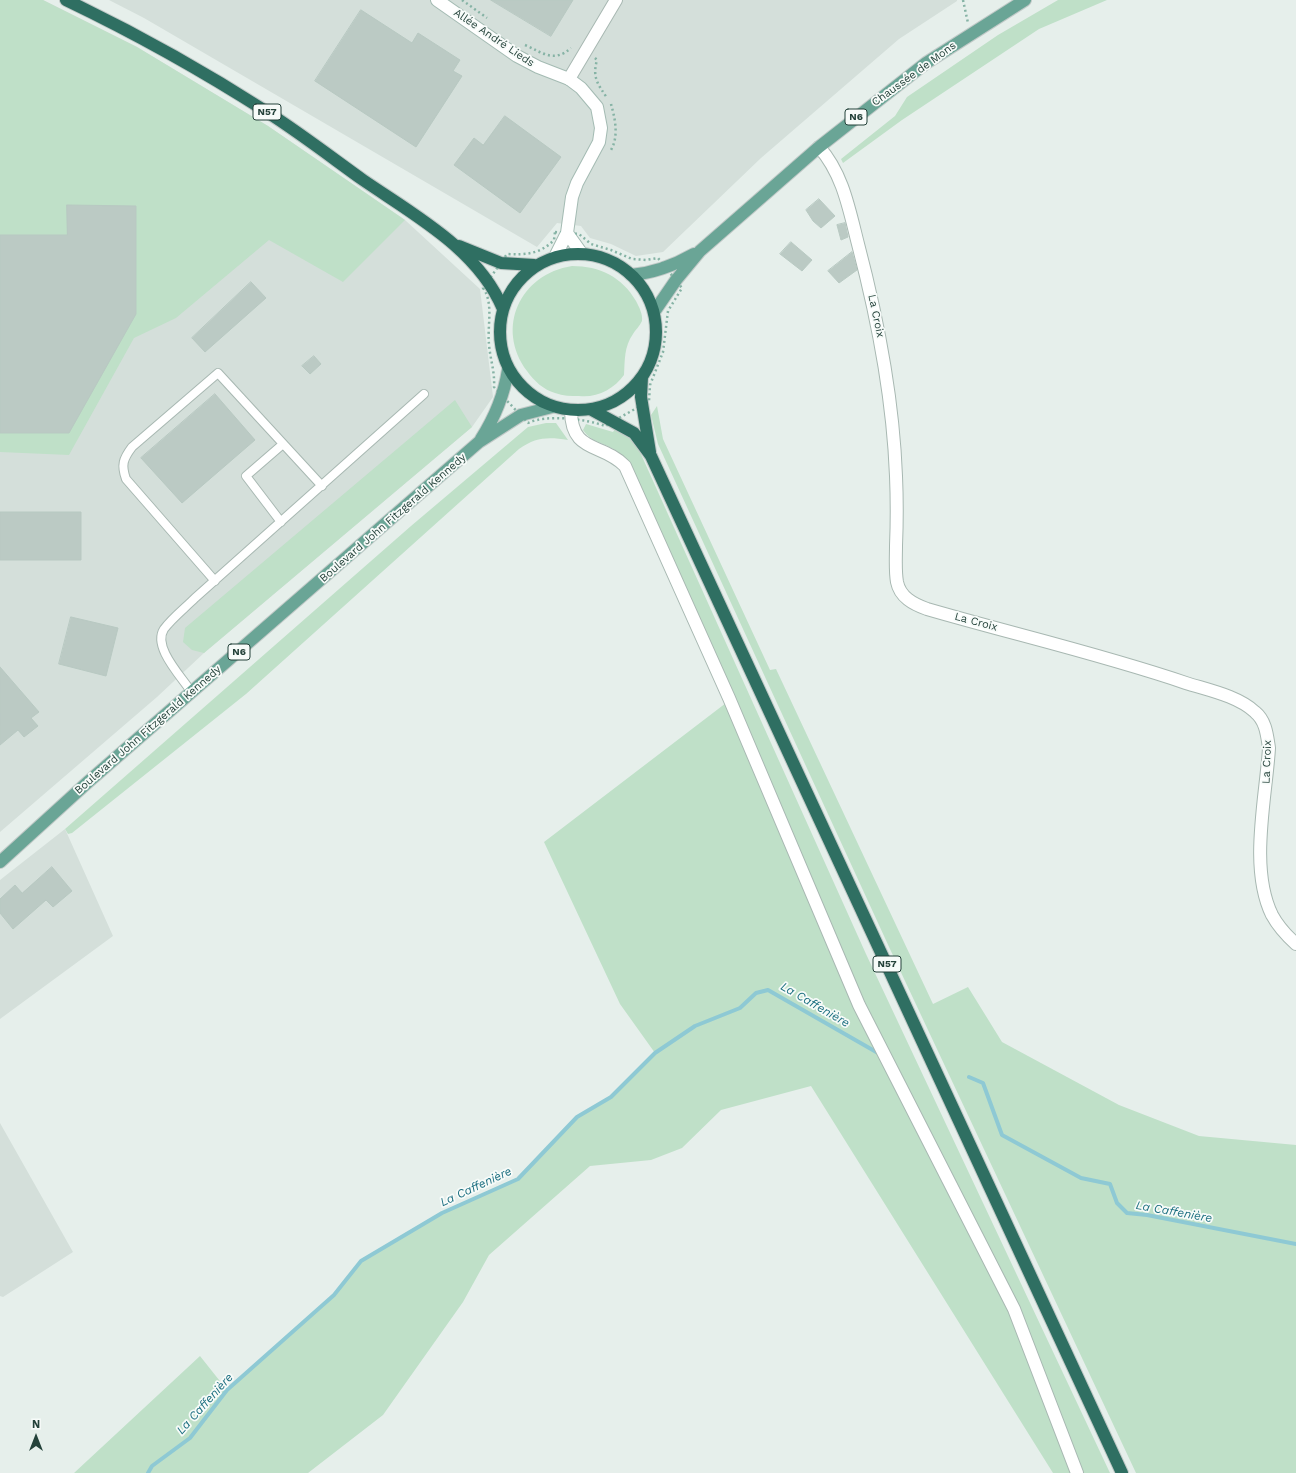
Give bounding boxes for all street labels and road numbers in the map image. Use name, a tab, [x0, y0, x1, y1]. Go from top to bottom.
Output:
street label: Allée André Lieds	[451, 6, 537, 70]
street label: Chaussée de Mons	[869, 39, 959, 109]
road number: N57	[253, 104, 281, 120]
road number: N6	[845, 109, 867, 125]
street label: La Croix	[865, 293, 887, 339]
street label: Boulevard John Fitzgerald Kennedy	[317, 451, 469, 585]
street label: La Croix	[953, 610, 999, 634]
road number: N6	[228, 644, 250, 660]
street label: Boulevard John Fitzgerald Kennedy	[72, 663, 224, 797]
street label: La Croix	[1260, 740, 1274, 784]
road number: N57	[873, 956, 901, 972]

